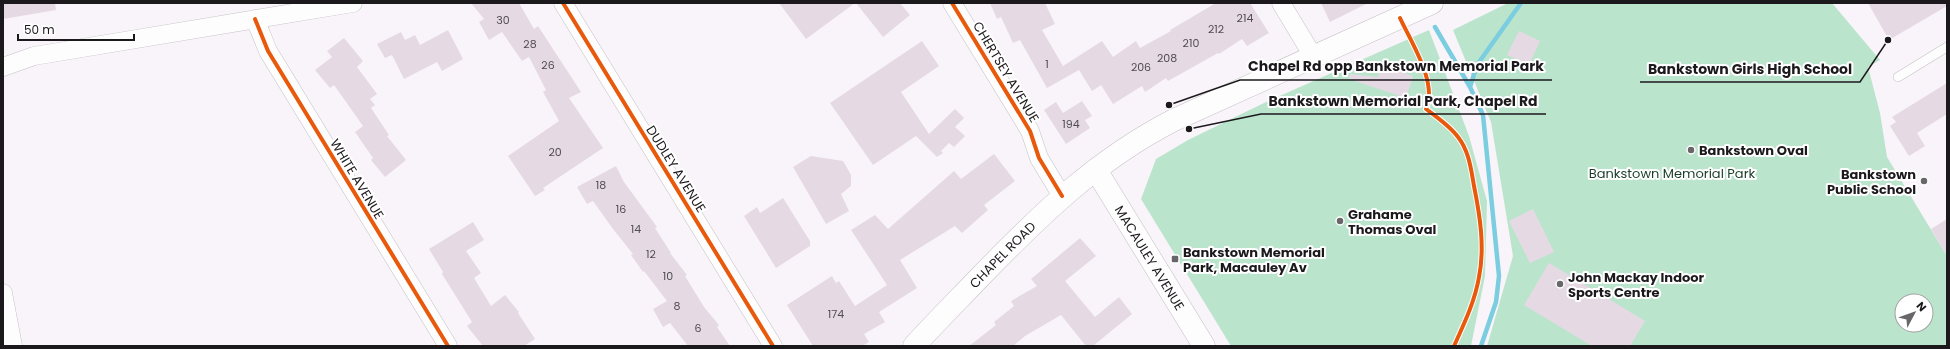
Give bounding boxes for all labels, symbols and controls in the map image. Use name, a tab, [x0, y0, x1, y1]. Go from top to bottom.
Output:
house number: 214	[1237, 10, 1253, 26]
house number: 30	[496, 12, 510, 28]
scale bar	[18, 16, 134, 42]
street label: CHERTSEY AVENUE	[968, 18, 1044, 126]
text: 50 m	[24, 21, 55, 38]
house number: 212	[1208, 21, 1224, 37]
house number: 210	[1183, 35, 1199, 51]
house number: 28	[523, 36, 537, 52]
house number: 208	[1157, 50, 1177, 66]
callout: Chapel Rd opp Bankstown Memorial Park	[1240, 54, 1552, 80]
house number: 1	[1045, 56, 1049, 72]
text: Chapel Rd opp Bankstown Memorial Park	[1248, 56, 1544, 76]
callout: Bankstown Girls High School	[1640, 56, 1860, 82]
house number: 26	[541, 57, 555, 73]
house number: 206	[1131, 59, 1151, 75]
text: Bankstown Girls High School	[1648, 59, 1852, 79]
callout: Bankstown Memorial Park, Chapel Rd	[1261, 88, 1546, 114]
text: Bankstown Memorial Park, Chapel Rd	[1268, 91, 1538, 111]
house number: 194	[1062, 116, 1080, 132]
street label: DUDLEY AVENUE	[642, 122, 710, 216]
street label: WHITE AVENUE	[325, 135, 389, 223]
place label: Bankstown Oval	[1699, 141, 1808, 160]
house number: 20	[548, 144, 562, 160]
marker: Bankstown Oval	[1686, 145, 1696, 155]
park label: Bankstown Memorial Park	[1589, 164, 1755, 183]
place label: Bankstown Public School	[1827, 165, 1916, 199]
marker: Bankstown Public School	[1919, 176, 1929, 186]
house number: 18	[596, 177, 606, 193]
house number: 16	[616, 201, 626, 217]
street label: MACAULEY AVENUE	[1110, 202, 1189, 314]
place label: Grahame Thomas Oval	[1348, 205, 1437, 239]
marker: Grahame Thomas Oval	[1335, 216, 1345, 226]
street label: CHAPEL ROAD	[965, 217, 1040, 292]
house number: 14	[631, 221, 641, 237]
place label: Bankstown Memorial Park, Macauley Av	[1183, 243, 1325, 277]
house number: 12	[646, 246, 656, 262]
marker: Bankstown Memorial Park, Macauley Av	[1170, 254, 1180, 264]
house number: 10	[663, 268, 673, 284]
place label: John Mackay Indoor Sports Centre	[1568, 268, 1705, 302]
marker: John Mackay Indoor Sports Centre	[1555, 279, 1565, 289]
north arrow	[1894, 293, 1934, 333]
house number: 8	[674, 298, 681, 314]
text: N	[1913, 298, 1930, 315]
house number: 174	[828, 306, 844, 322]
house number: 6	[695, 320, 702, 336]

